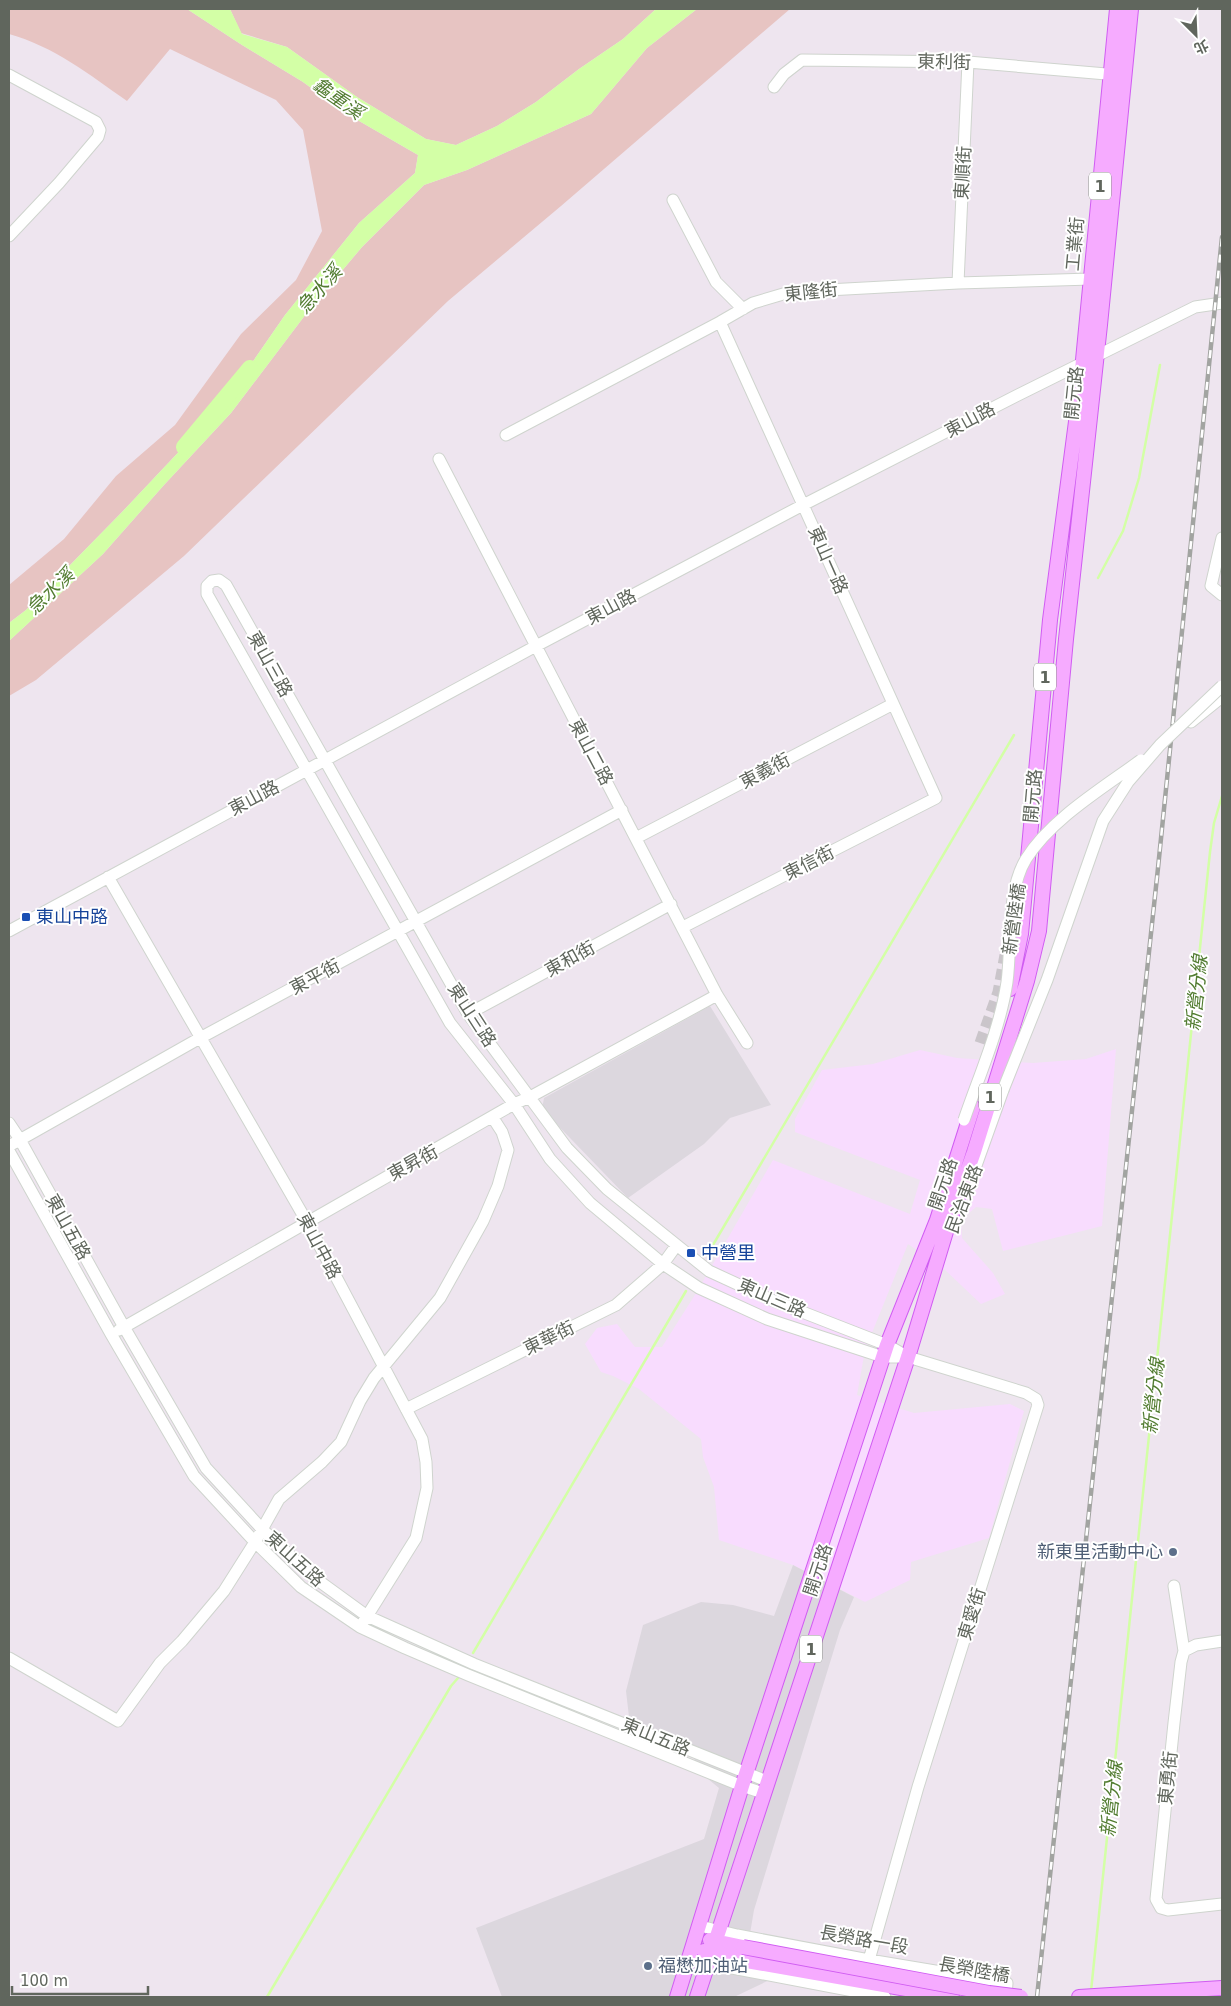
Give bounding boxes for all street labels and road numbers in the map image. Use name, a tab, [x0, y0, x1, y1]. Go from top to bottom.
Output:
street label: 東利街	[917, 51, 971, 72]
street label: 東順街	[951, 145, 974, 200]
road number: 1	[1089, 172, 1111, 200]
street label: 工業街	[1062, 216, 1087, 272]
street label: 東隆街	[783, 278, 839, 305]
street label: 開元路	[1060, 365, 1087, 421]
street label: 東山路	[941, 398, 999, 442]
street label: 東山一路	[804, 523, 853, 597]
street label: 東山路	[582, 585, 640, 629]
street label: 東山三路	[244, 627, 297, 700]
road number: 1	[1034, 664, 1056, 690]
street label: 東山二路	[565, 715, 618, 788]
street label: 東義街	[736, 749, 794, 793]
street label: 開元路	[1020, 768, 1045, 824]
street label: 東山路	[225, 776, 283, 820]
street label: 東信街	[780, 841, 838, 884]
street label: 新營陸橋	[998, 882, 1029, 956]
street label: 東和街	[541, 936, 598, 981]
street label: 東平街	[286, 955, 344, 999]
street label: 東山三路	[444, 979, 501, 1051]
road number: 1	[979, 1084, 1001, 1110]
street label: 東昇街	[384, 1140, 441, 1185]
street label: 開元路	[924, 1155, 961, 1213]
street label: 民治東路	[941, 1161, 986, 1236]
street label: 東山五路	[42, 1190, 95, 1263]
street label: 東山中路	[293, 1209, 346, 1282]
street label: 東山三路	[735, 1274, 809, 1321]
street label: 東華街	[520, 1316, 578, 1359]
street label: 東山五路	[262, 1527, 329, 1591]
street label: 開元路	[799, 1541, 836, 1599]
street label: 東愛街	[954, 1585, 989, 1643]
road number: 1	[800, 1636, 822, 1662]
street label: 東山五路	[619, 1713, 693, 1760]
street label: 東勇街	[1154, 1750, 1181, 1806]
street label: 長榮路一段	[818, 1921, 910, 1958]
street label: 長榮陸橋	[937, 1953, 1011, 1986]

